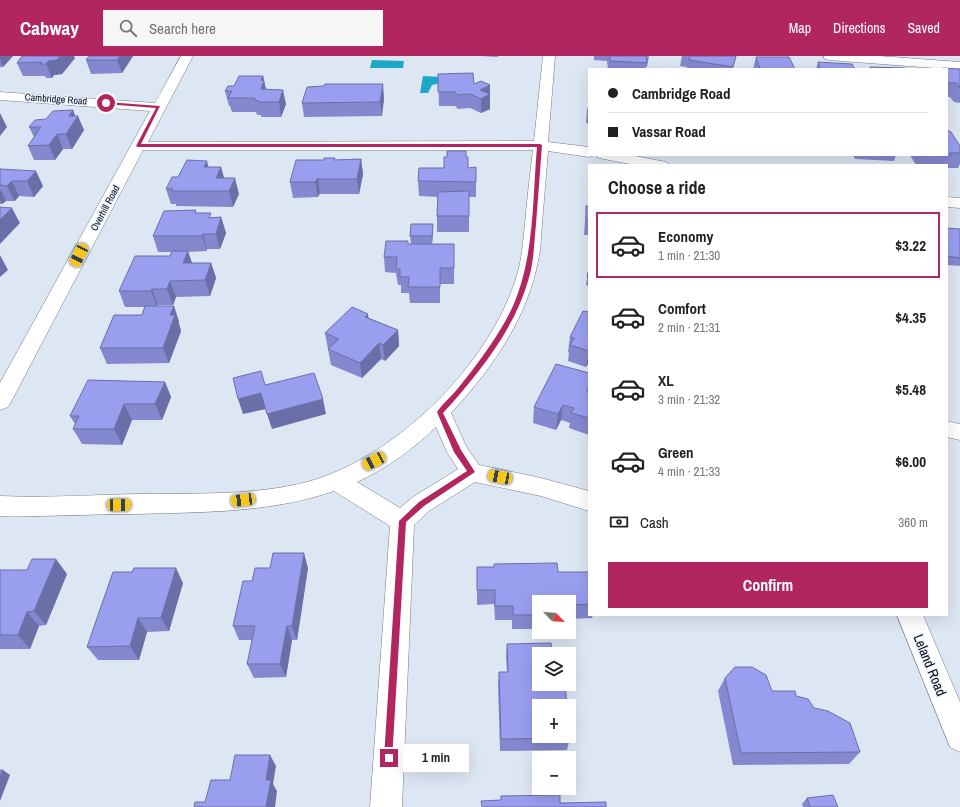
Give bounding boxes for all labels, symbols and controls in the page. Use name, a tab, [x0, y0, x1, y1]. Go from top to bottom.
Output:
search box	[103, 10, 383, 46]
text: Cabway	[20, 15, 79, 41]
icon: search	[117, 17, 139, 39]
text: Search here	[149, 18, 216, 39]
text: Map	[789, 19, 811, 37]
text: Directions	[833, 19, 885, 37]
text: Saved	[907, 19, 940, 37]
text: Cambridge Road	[632, 83, 730, 104]
street label: Cambridge Road	[24, 90, 88, 108]
route start	[97, 94, 115, 112]
text: Vassar Road	[632, 121, 706, 142]
text: Choose a ride	[608, 175, 706, 200]
street label: Overhill Road	[87, 183, 123, 233]
text: Economy	[658, 226, 713, 247]
icon: car	[610, 227, 646, 263]
text: $3.22	[895, 235, 926, 256]
car	[68, 242, 90, 268]
text: 1 min · 21:30	[658, 247, 720, 264]
text: Comfort	[658, 298, 706, 319]
icon: car	[610, 299, 646, 335]
text: $4.35	[895, 307, 926, 328]
text: 2 min · 21:31	[658, 319, 720, 336]
text: XL	[658, 370, 674, 391]
icon: car	[610, 371, 646, 407]
text: $5.48	[895, 379, 926, 400]
text: 3 min · 21:32	[658, 391, 720, 408]
text: Green	[658, 442, 694, 463]
icon: car	[610, 443, 646, 479]
car	[361, 450, 387, 472]
text: $6.00	[895, 451, 926, 472]
text: 4 min · 21:33	[658, 463, 720, 480]
car	[487, 469, 513, 485]
car	[230, 493, 256, 507]
car	[107, 499, 131, 511]
icon: cash	[608, 511, 630, 533]
text: Cash	[640, 512, 669, 533]
text: 360 m	[898, 514, 928, 531]
button: Confirm	[608, 562, 928, 608]
north arrow	[532, 595, 576, 639]
map controls	[532, 595, 576, 795]
street label: Leland Road	[909, 631, 951, 699]
button: layers	[532, 647, 576, 691]
button: +	[532, 699, 576, 743]
callout: 1 min	[403, 744, 469, 772]
route end	[380, 749, 398, 767]
text: 1 min	[422, 749, 450, 766]
button: −	[532, 751, 576, 795]

